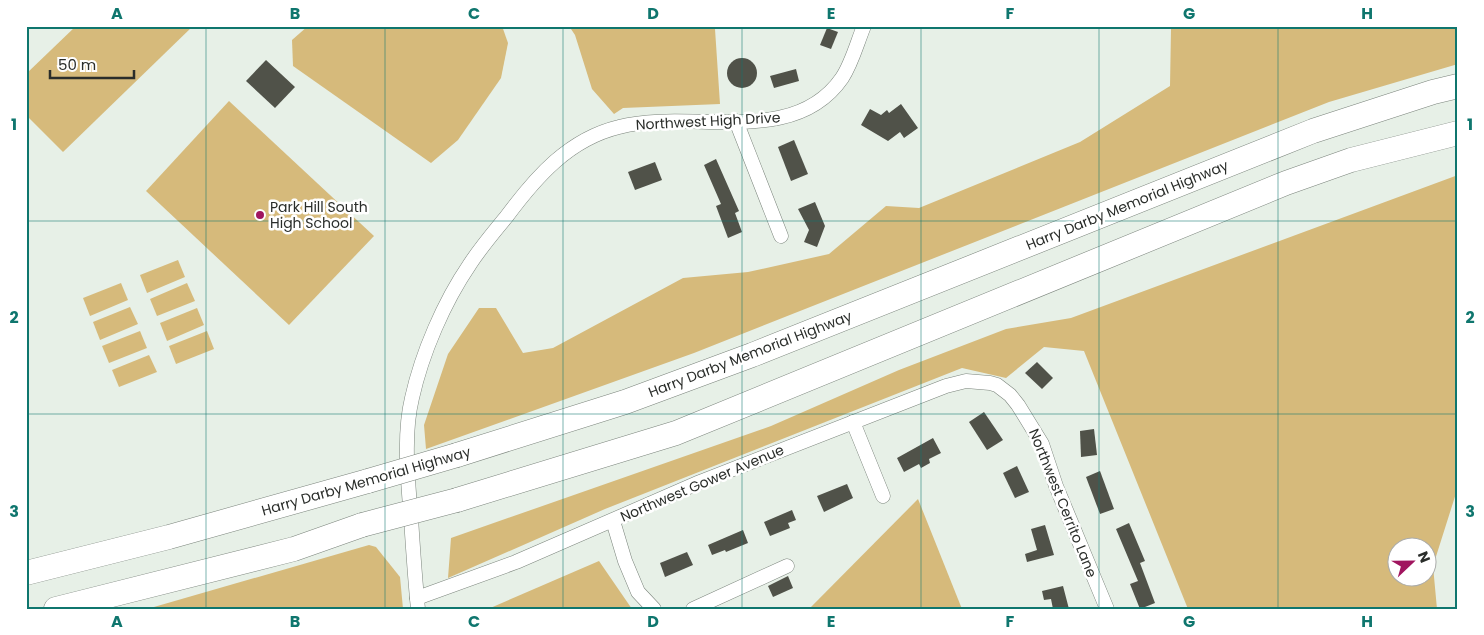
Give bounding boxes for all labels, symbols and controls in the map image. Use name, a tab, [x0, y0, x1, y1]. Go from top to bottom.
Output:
text: A	[111, 2, 123, 25]
text: B	[290, 2, 300, 25]
text: C	[468, 2, 480, 25]
text: D	[647, 2, 659, 25]
text: E	[827, 2, 835, 25]
text: F	[1006, 2, 1015, 25]
text: G	[1183, 2, 1195, 25]
text: H	[1361, 2, 1373, 25]
scale bar	[50, 48, 134, 80]
text: 50 m	[58, 54, 96, 75]
street label: Northwest High Drive	[635, 107, 781, 135]
text: 1	[11, 113, 17, 136]
text: 1	[1467, 113, 1473, 136]
street label: Harry Darby Memorial Highway	[1023, 155, 1231, 255]
place label: Park Hill South High School	[270, 197, 368, 233]
marker: Park Hill South High School	[254, 209, 266, 221]
text: 2	[9, 306, 19, 329]
street label: Harry Darby Memorial Highway	[645, 306, 855, 402]
text: 2	[1465, 306, 1475, 329]
street label: Northwest Cerrito Lane	[1024, 426, 1102, 581]
street label: Northwest Gower Avenue	[617, 439, 787, 527]
street label: Harry Darby Memorial Highway	[259, 441, 473, 520]
text: 3	[9, 500, 19, 523]
text: 3	[1465, 500, 1475, 523]
north arrow	[1386, 538, 1436, 588]
text: N	[1413, 549, 1435, 566]
text: A	[111, 610, 123, 633]
text: B	[290, 610, 300, 633]
text: C	[468, 610, 480, 633]
text: D	[647, 610, 659, 633]
text: E	[827, 610, 835, 633]
text: F	[1006, 610, 1015, 633]
text: G	[1183, 610, 1195, 633]
text: H	[1361, 610, 1373, 633]

